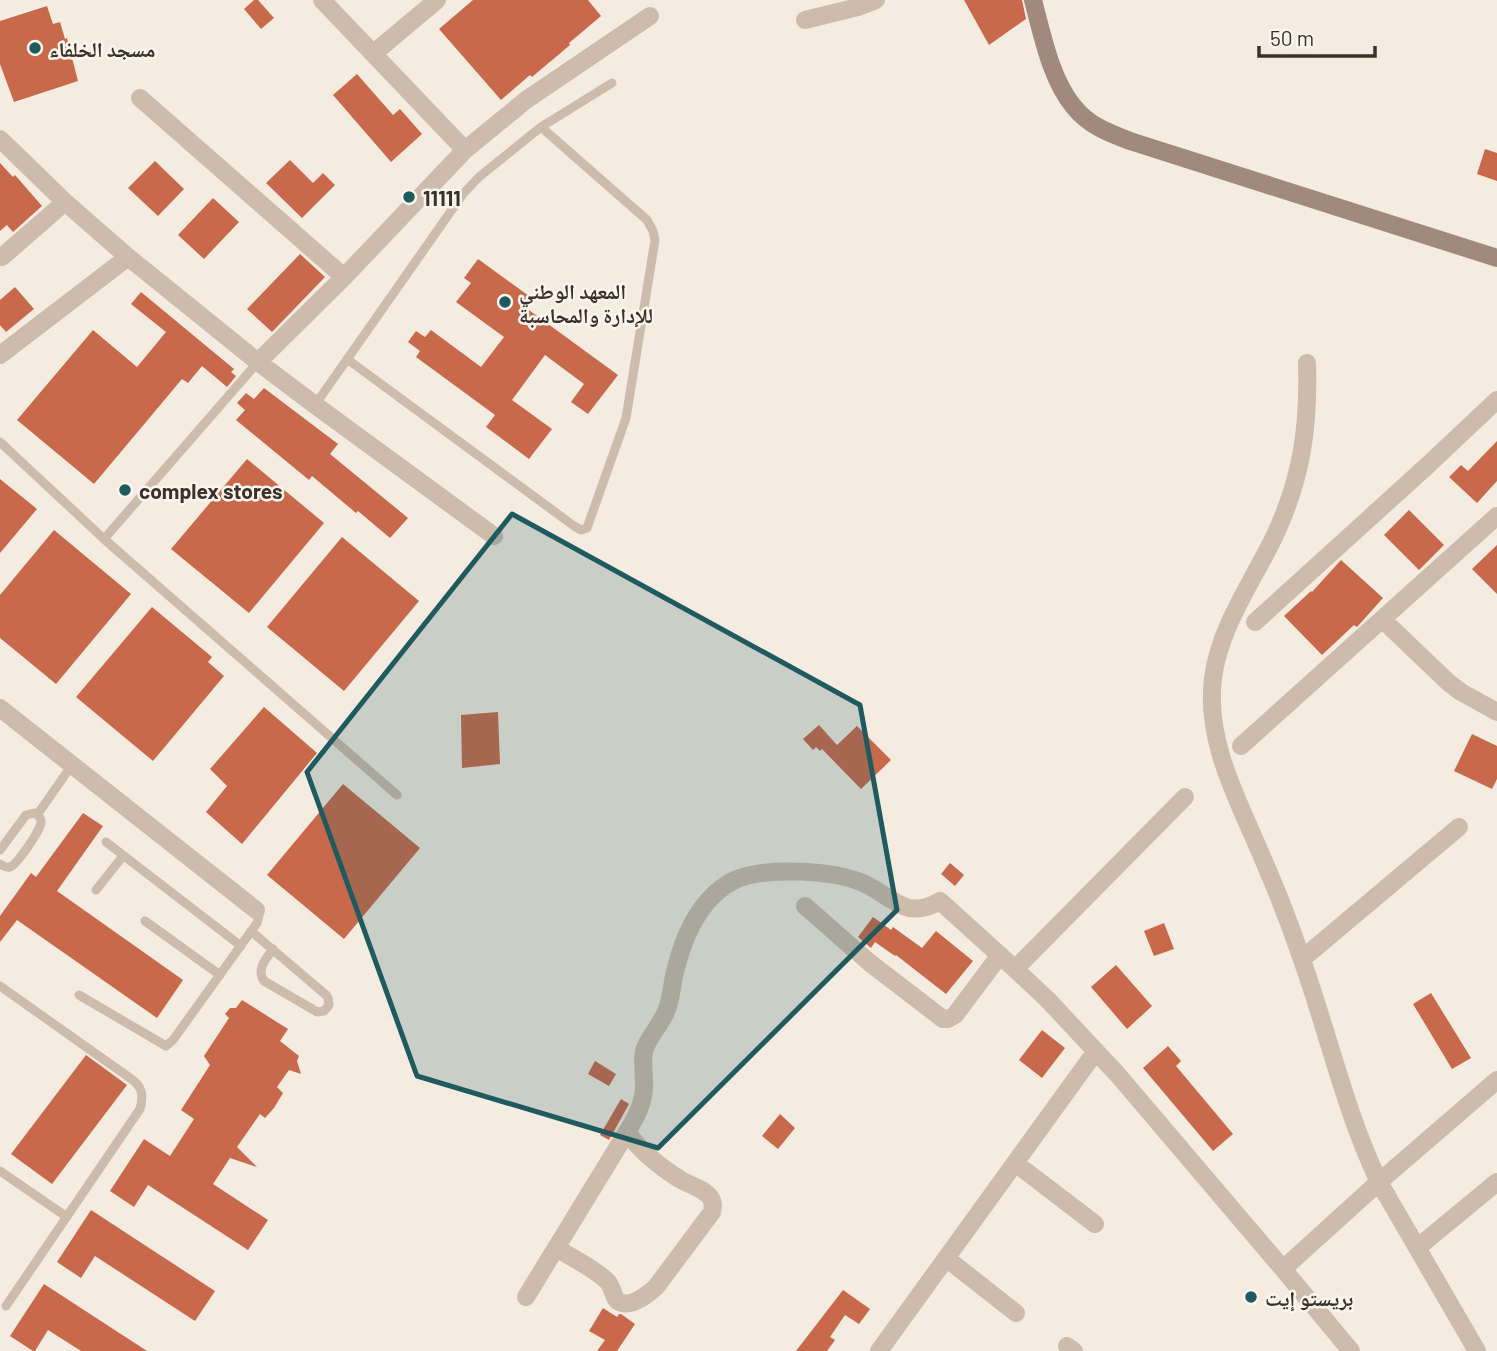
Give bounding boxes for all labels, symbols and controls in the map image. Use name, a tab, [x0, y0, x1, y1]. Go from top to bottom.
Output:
scale bar	[1259, 14, 1374, 58]
text: 50 m	[1270, 25, 1314, 50]
place label: مسجد الخلفاء	[49, 36, 155, 61]
marker: مسجد الخلفاء	[27, 40, 43, 56]
place label: 11111	[423, 185, 461, 210]
marker: 11111	[401, 189, 417, 205]
place label: المعهد الوطني للإدارة والمحاسبة	[519, 278, 653, 328]
marker: المعهد الوطني للإدارة والمحاسبة	[497, 294, 513, 310]
place label: complex stores	[139, 478, 283, 503]
marker: complex stores	[117, 482, 133, 498]
place label: بريستو إيت	[1265, 1285, 1353, 1312]
marker: بريستو إيت	[1243, 1289, 1259, 1305]

